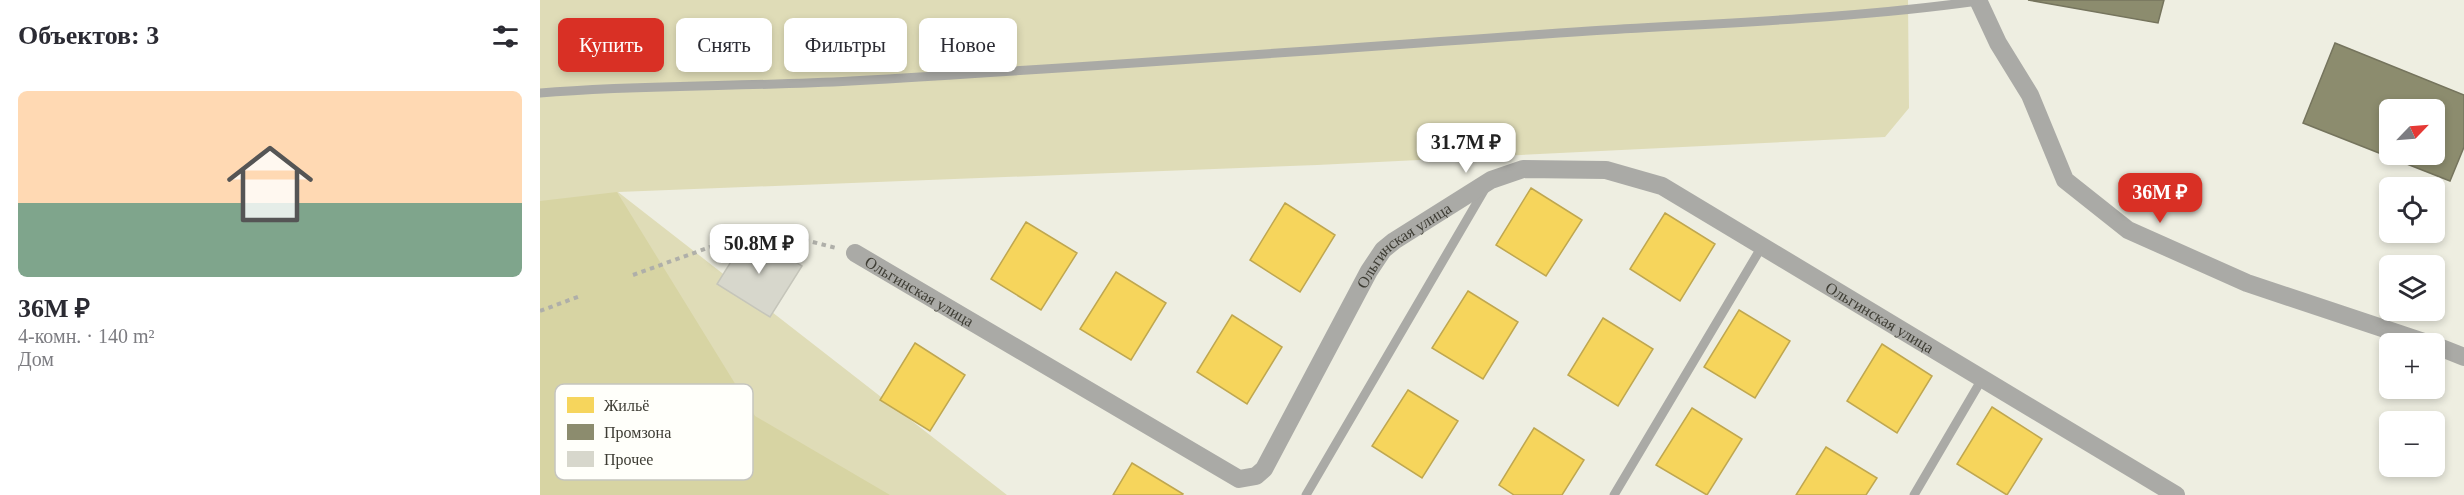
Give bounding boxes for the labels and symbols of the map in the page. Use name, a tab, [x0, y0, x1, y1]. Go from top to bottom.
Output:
north arrow	[2379, 99, 2445, 165]
pin: 31.7M ₽	[1411, 123, 1521, 174]
pin: 36M ₽	[2118, 173, 2202, 224]
street label: Ольгинская улица	[1353, 199, 1454, 291]
pin: 50.8M ₽	[704, 224, 814, 275]
street label: Ольгинская улица	[862, 252, 977, 330]
street label: Ольгинская улица	[1823, 278, 1937, 356]
legend	[555, 384, 753, 480]
text: Жильё	[604, 397, 649, 414]
text: Промзона	[604, 424, 671, 442]
text: Прочее	[604, 451, 653, 469]

